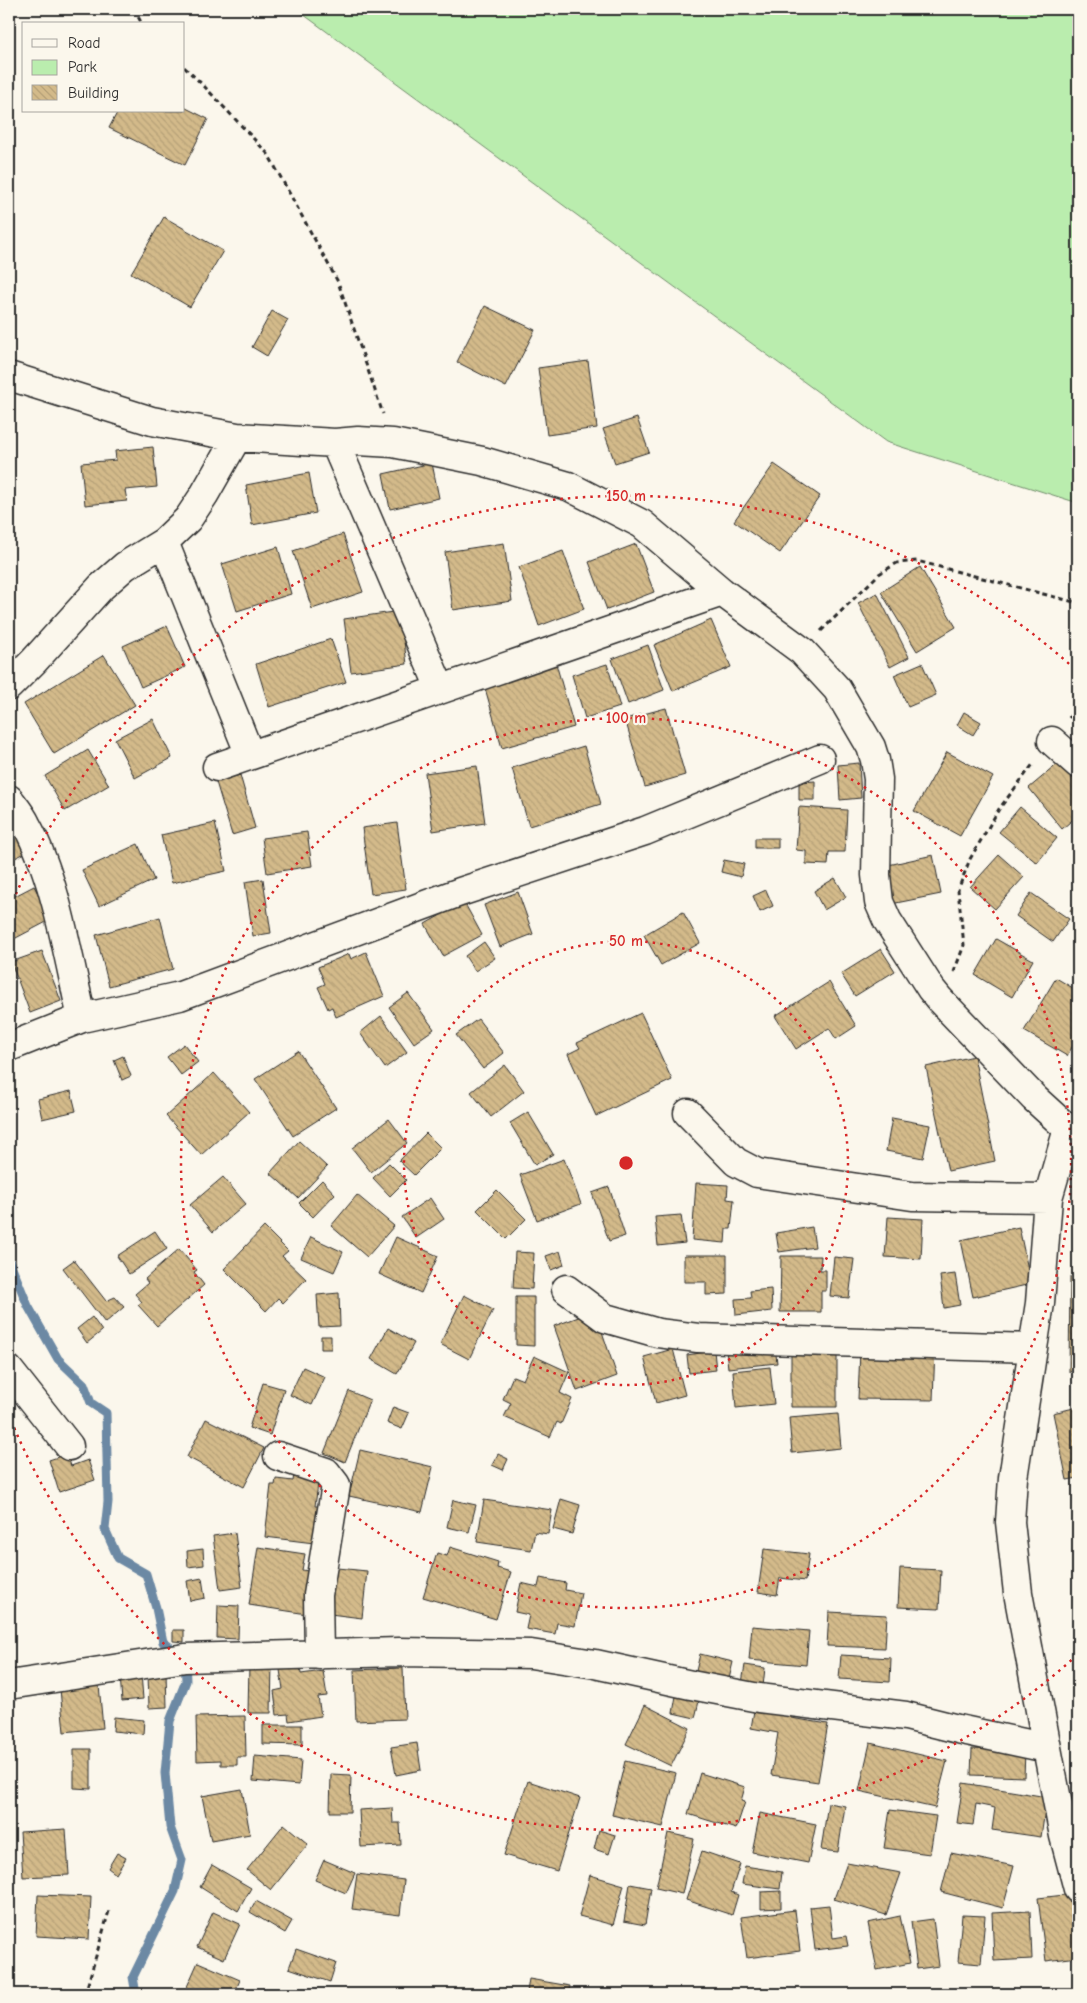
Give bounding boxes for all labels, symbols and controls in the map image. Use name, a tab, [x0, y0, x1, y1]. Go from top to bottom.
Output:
legend	[22, 22, 185, 112]
text: Road	[68, 34, 100, 52]
text: Park	[68, 58, 97, 76]
text: Building	[68, 84, 119, 102]
text: 150 m	[606, 487, 646, 505]
text: 100 m	[606, 709, 646, 727]
text: 50 m	[609, 932, 643, 950]
centre of rings	[617, 1154, 635, 1172]

